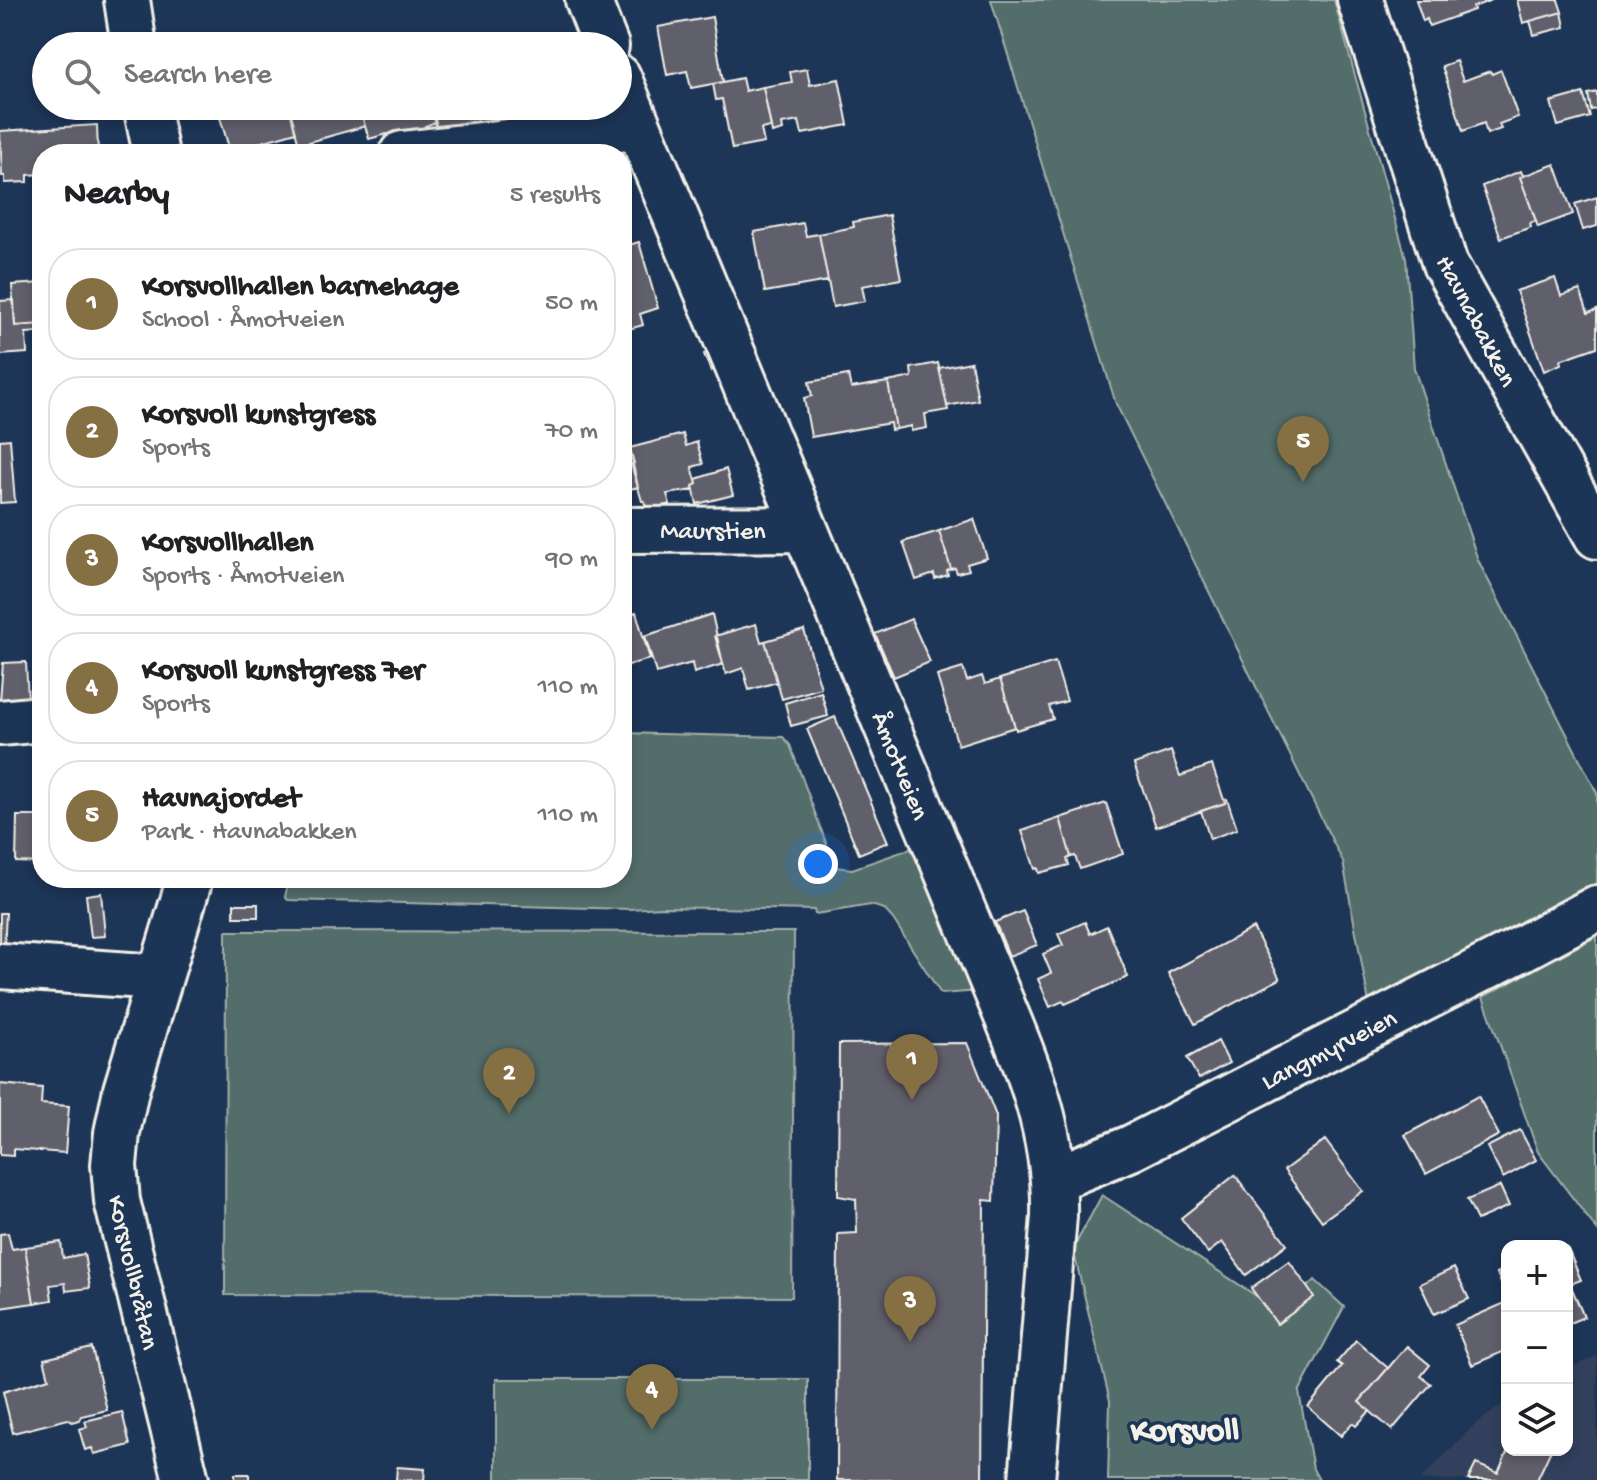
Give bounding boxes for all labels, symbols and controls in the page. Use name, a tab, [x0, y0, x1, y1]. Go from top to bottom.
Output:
search box	[32, 32, 632, 120]
icon: search	[60, 54, 104, 98]
text: Search here	[124, 59, 272, 94]
text: Nearby	[64, 176, 169, 216]
text: 5 results	[510, 181, 600, 212]
street label: Havnabakken	[1426, 251, 1522, 394]
text: Korsvollhallen barnehage	[142, 271, 459, 306]
text: 1	[87, 289, 97, 320]
text: 50 m	[545, 289, 598, 320]
text: School · Åmotveien	[142, 306, 344, 337]
text: Korsvoll kunstgress	[142, 399, 375, 434]
pin: 5	[1277, 416, 1329, 482]
text: 2	[86, 417, 98, 448]
text: 70 m	[545, 417, 598, 448]
text: Sports	[142, 434, 210, 465]
street label: Maurstien	[660, 518, 766, 549]
text: Korsvollhallen	[142, 527, 314, 562]
text: 3	[85, 545, 99, 576]
text: 90 m	[546, 545, 598, 576]
text: Sports · Åmotveien	[142, 562, 344, 593]
text: Korsvoll kunstgress 7er	[142, 655, 424, 690]
text: 4	[86, 673, 98, 704]
text: 110 m	[538, 673, 598, 704]
text: Sports	[142, 690, 210, 721]
street label: Åmotveien	[862, 708, 935, 826]
text: Havnajordet	[142, 783, 300, 818]
text: 5	[85, 801, 99, 832]
text: 110 m	[538, 801, 598, 832]
text: Park · Havnabakken	[142, 818, 357, 849]
your location	[798, 844, 838, 884]
street label: Langmyrveien	[1257, 1004, 1404, 1099]
pin: 1	[886, 1034, 938, 1100]
pin: 2	[483, 1048, 535, 1114]
street label: Korsvollbråtan	[98, 1193, 164, 1354]
map controls	[1501, 1240, 1573, 1456]
button: +	[1501, 1240, 1573, 1312]
pin: 3	[884, 1276, 936, 1342]
button: −	[1501, 1312, 1573, 1384]
pin: 4	[626, 1364, 678, 1430]
button: layers	[1501, 1384, 1573, 1456]
district label: Korsvoll	[1130, 1414, 1239, 1454]

